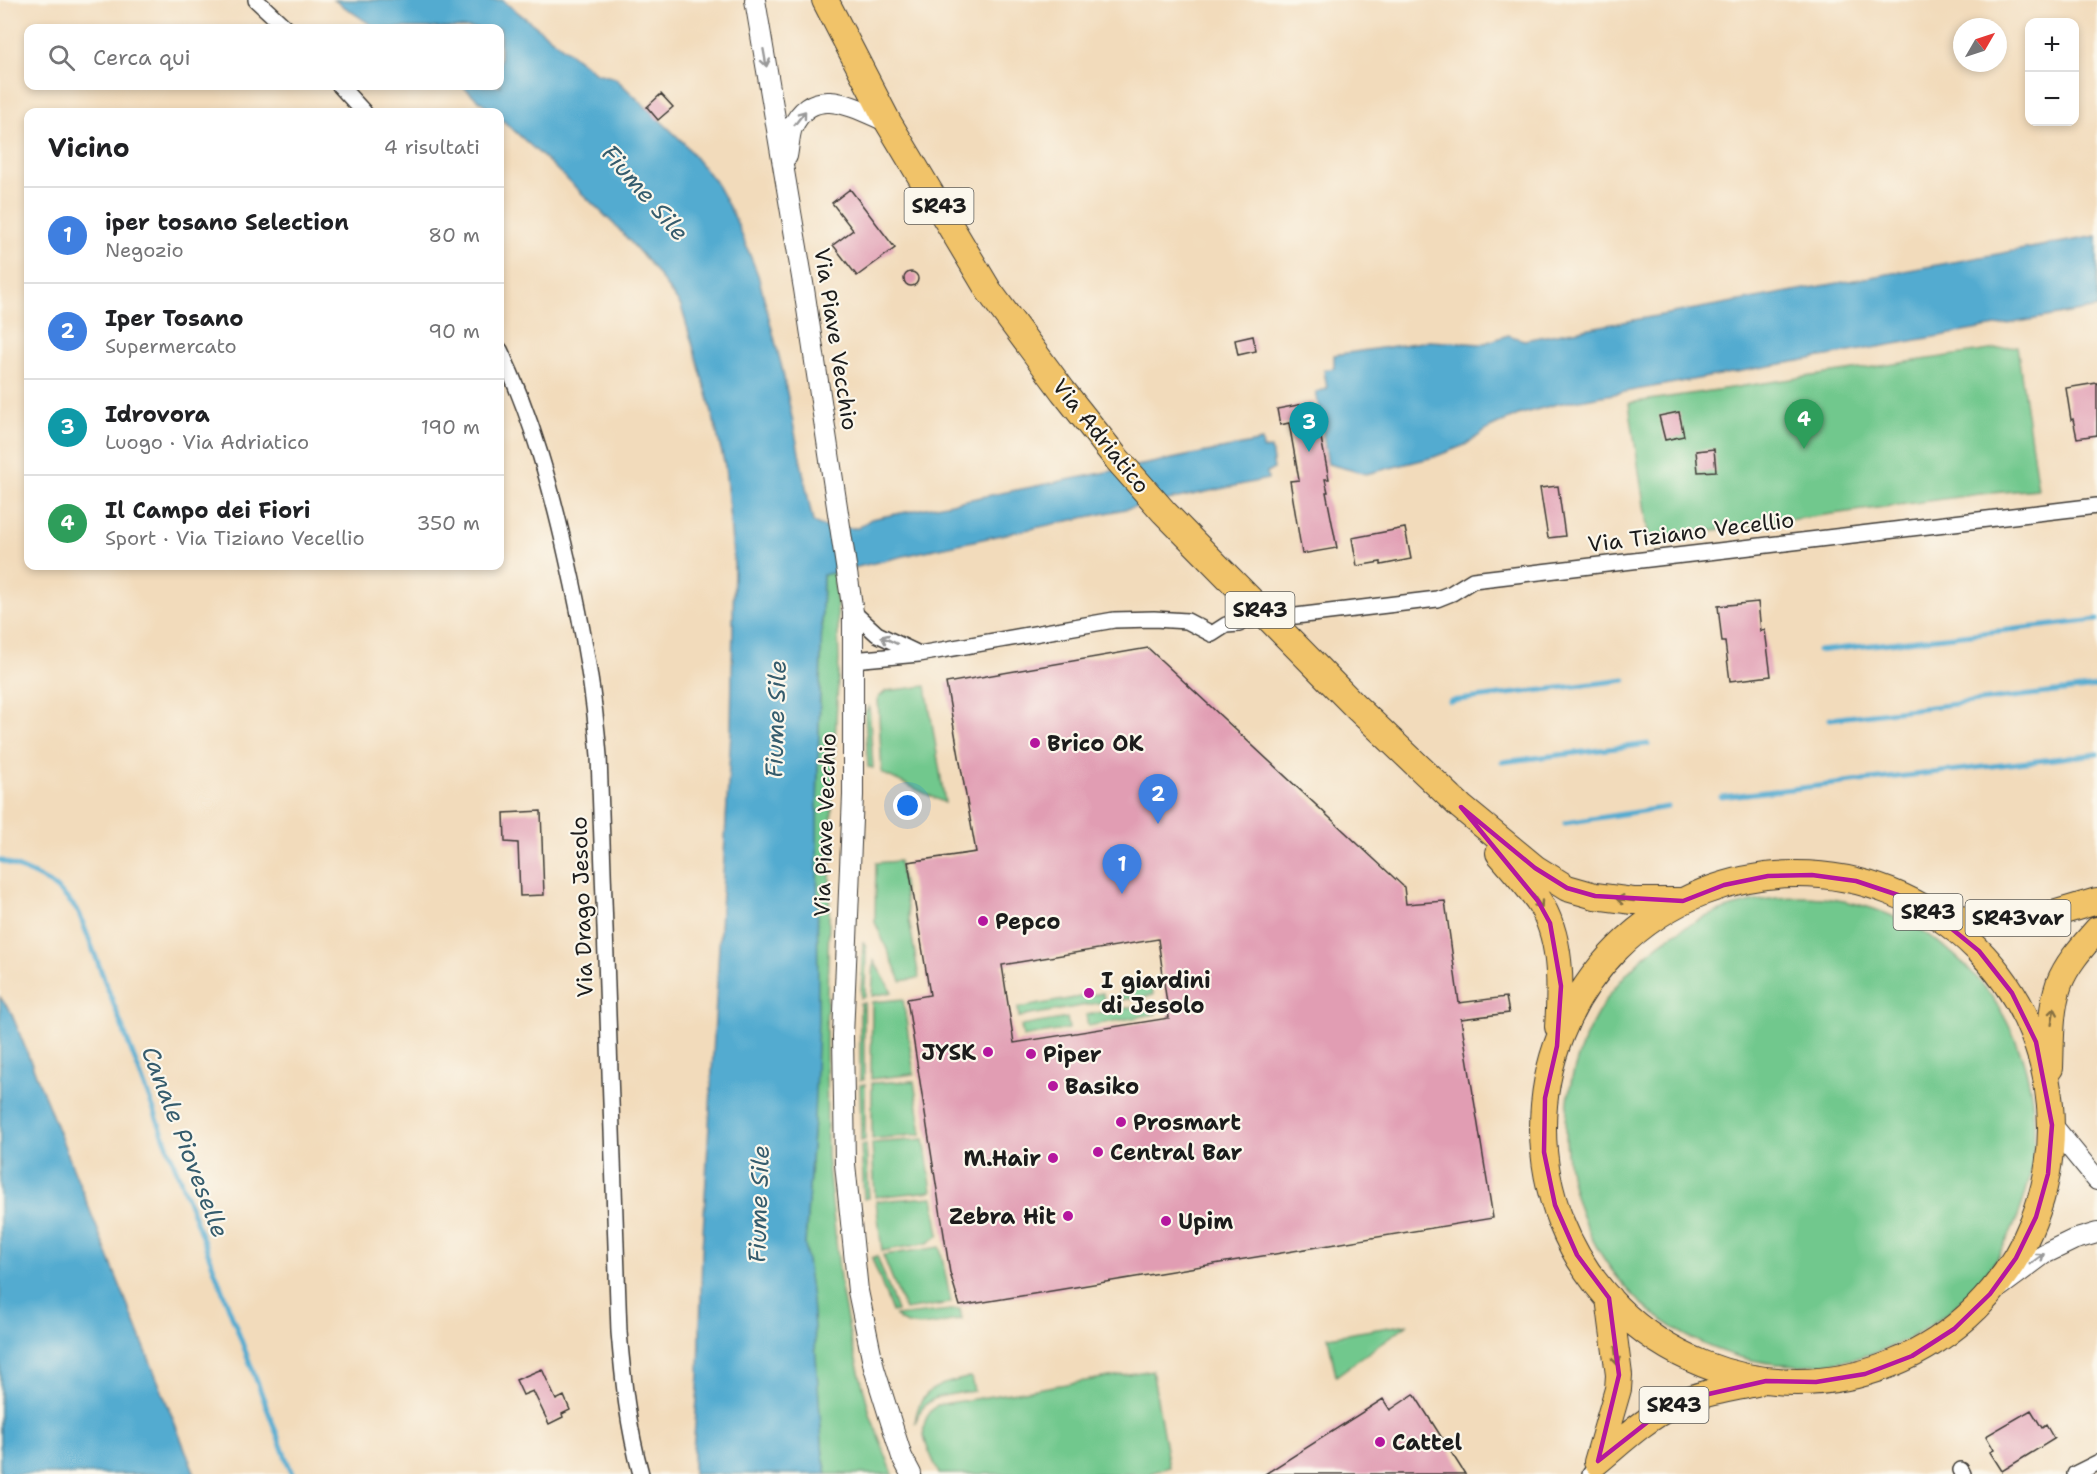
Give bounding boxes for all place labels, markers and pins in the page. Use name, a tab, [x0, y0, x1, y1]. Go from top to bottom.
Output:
pin: 4	[1784, 400, 1824, 449]
pin: 3	[1290, 402, 1328, 452]
place label: Brico OK	[1047, 729, 1143, 758]
marker: Brico OK	[1028, 736, 1042, 750]
pin: 2	[1138, 774, 1178, 824]
pin: 1	[1102, 844, 1142, 894]
place label: Pepco	[995, 907, 1060, 936]
marker: Pepco	[976, 914, 990, 928]
place label: I giardini di Jesolo	[1101, 966, 1211, 1020]
marker: I giardini di Jesolo	[1082, 986, 1096, 1000]
place label: JYSK	[921, 1038, 976, 1067]
place label: Piper	[1043, 1040, 1102, 1069]
marker: JYSK	[981, 1045, 995, 1059]
marker: Piper	[1024, 1047, 1038, 1061]
place label: Basiko	[1065, 1072, 1139, 1101]
marker: Basiko	[1046, 1079, 1060, 1093]
place label: Prosmart	[1133, 1108, 1241, 1137]
marker: Prosmart	[1114, 1115, 1128, 1129]
place label: Central Bar	[1110, 1138, 1242, 1167]
place label: M.Hair	[964, 1144, 1041, 1173]
marker: Central Bar	[1091, 1145, 1105, 1159]
marker: M.Hair	[1046, 1151, 1060, 1165]
place label: Zebra Hit	[949, 1202, 1056, 1231]
place label: Upim	[1178, 1207, 1233, 1236]
marker: Zebra Hit	[1061, 1209, 1075, 1223]
marker: Upim	[1159, 1214, 1173, 1228]
place label: Cattel	[1392, 1428, 1462, 1457]
marker: Cattel	[1373, 1435, 1387, 1449]

